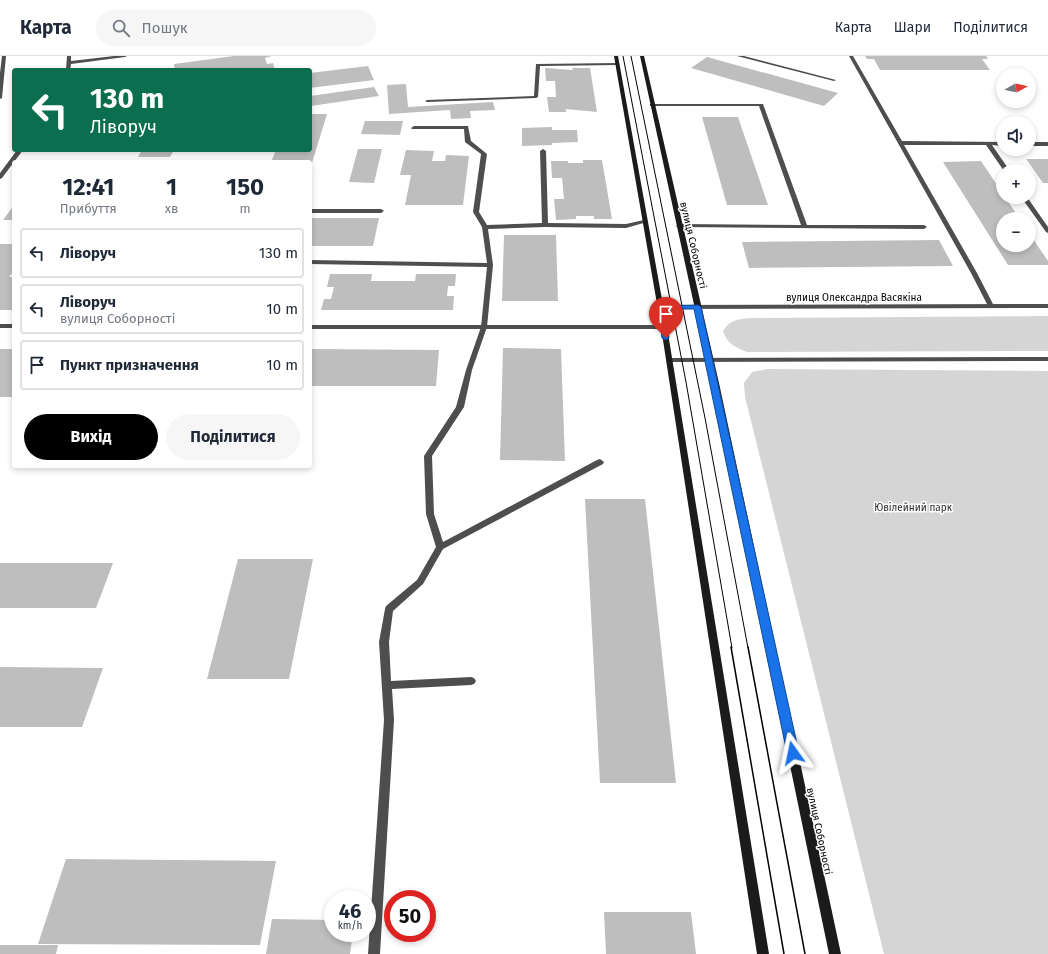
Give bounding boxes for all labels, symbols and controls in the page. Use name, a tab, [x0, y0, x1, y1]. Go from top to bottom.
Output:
search box	[96, 10, 376, 46]
text: Карта	[20, 16, 72, 39]
icon: search	[110, 17, 132, 39]
text: Пошук	[142, 19, 188, 37]
text: Карта	[835, 19, 872, 36]
text: Шари	[894, 19, 931, 36]
text: Поділитися	[953, 19, 1028, 36]
north arrow	[996, 68, 1036, 108]
map controls	[996, 68, 1036, 252]
text: 130 m	[90, 82, 164, 115]
icon: left	[24, 84, 76, 136]
text: Ліворуч	[90, 116, 157, 138]
button: sound	[996, 116, 1036, 156]
button: +	[996, 164, 1036, 204]
text: 12:41	[62, 173, 114, 201]
text: 1	[166, 173, 177, 201]
text: 150	[226, 173, 264, 201]
street label: вулиця Соборності	[677, 200, 710, 290]
text: Прибуття	[60, 201, 117, 216]
text: хв	[165, 201, 178, 216]
text: m	[240, 201, 251, 216]
button: −	[996, 212, 1036, 252]
icon: left	[26, 242, 48, 264]
text: Ліворуч	[60, 244, 116, 262]
text: 130 m	[259, 244, 298, 262]
street label: вулиця Олександра Васякіна	[786, 291, 922, 304]
text: Ліворуч	[60, 293, 116, 311]
pin	[649, 297, 683, 338]
icon: left	[26, 298, 48, 320]
text: 10 m	[266, 300, 298, 318]
icon: arrive	[655, 303, 677, 325]
text: вулиця Соборності	[60, 311, 175, 326]
icon: arrive	[26, 354, 48, 376]
text: Пункт призначення	[60, 356, 199, 374]
text: 10 m	[266, 356, 298, 374]
button: Вихід	[24, 414, 158, 460]
button: Поділитися	[166, 414, 300, 460]
park label: Ювілейний парк	[874, 501, 953, 514]
position arrow	[772, 732, 814, 774]
street label: вулиця Соборності	[804, 786, 835, 876]
speed limit sign: 50	[384, 890, 436, 942]
text: 46	[339, 899, 361, 923]
text: km/h	[338, 920, 362, 932]

